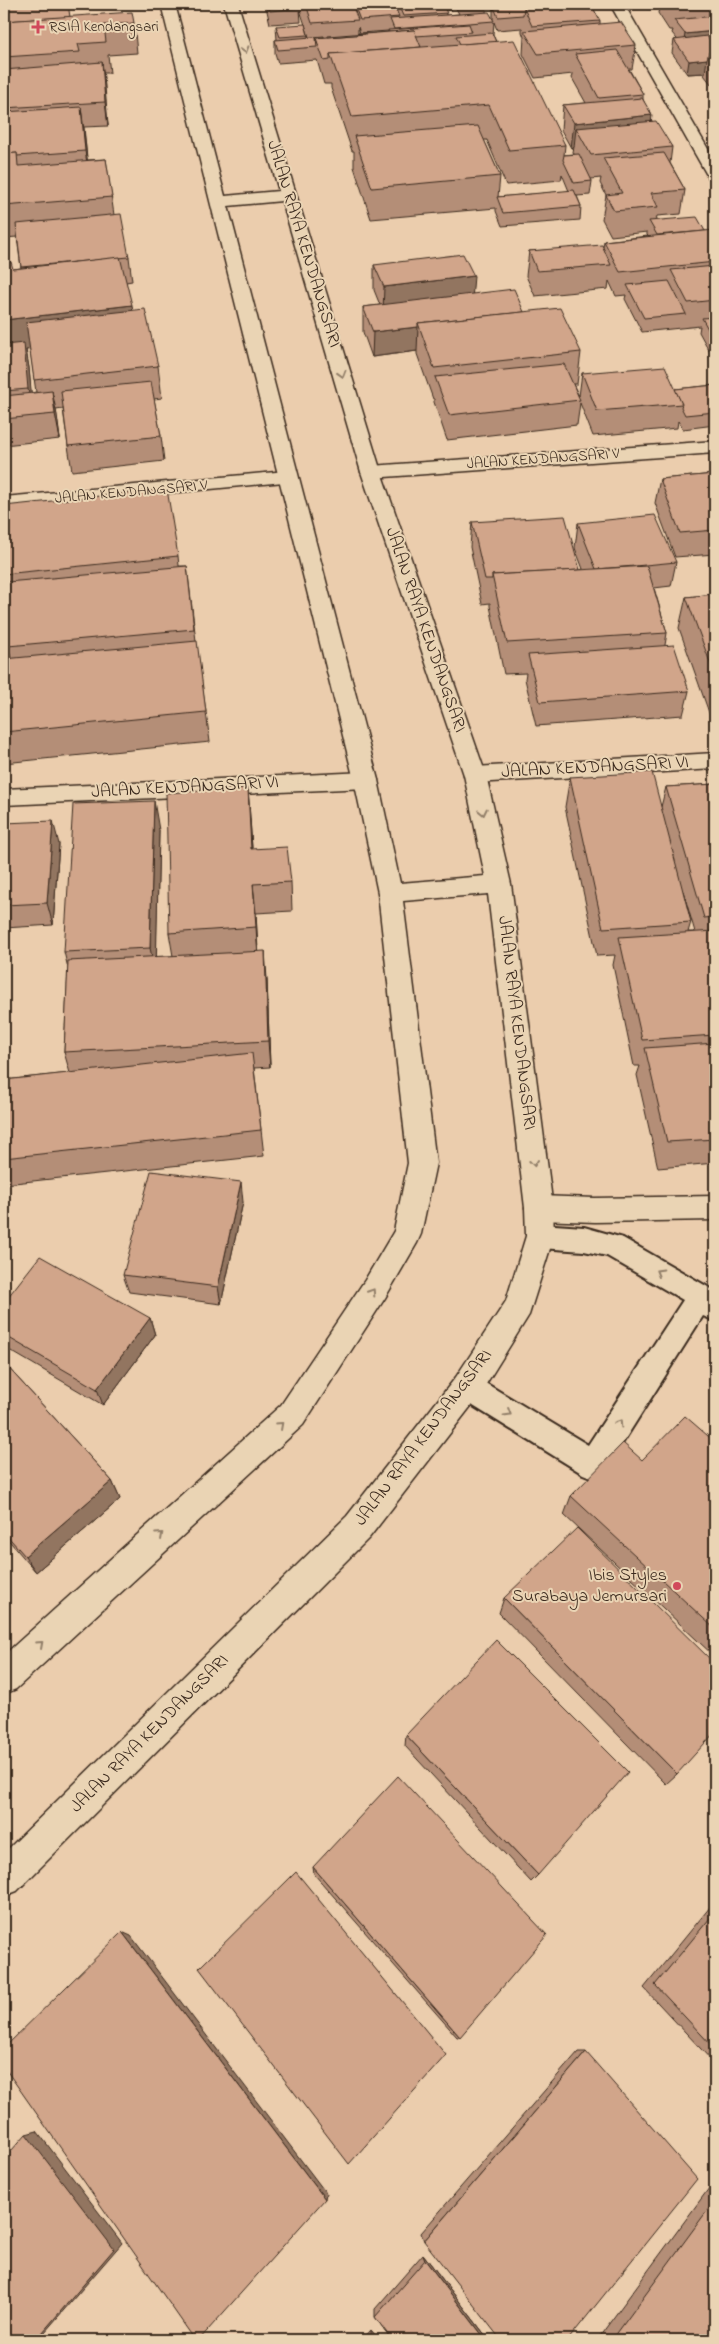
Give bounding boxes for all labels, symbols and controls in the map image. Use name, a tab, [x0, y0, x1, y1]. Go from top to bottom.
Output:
place label: RSIA Kendangsari	[49, 16, 159, 39]
marker: RSIA Kendangsari	[31, 20, 45, 34]
one-way arrow	[240, 46, 250, 54]
street label: JALAN RAYA KENDANGSARI	[259, 137, 347, 351]
one-way arrow	[336, 369, 346, 378]
street label: JALAN KENDANGSARI V	[466, 443, 621, 475]
street label: JALAN KENDANGSARI V	[54, 474, 209, 510]
street label: JALAN RAYA KENDANGSARI	[378, 524, 472, 736]
street label: JALAN KENDANGSARI VI	[501, 750, 689, 786]
street label: JALAN KENDANGSARI VI	[91, 770, 279, 806]
one-way arrow	[477, 807, 488, 816]
street label: JALAN RAYA KENDANGSARI	[490, 914, 542, 1132]
one-way arrow	[528, 1159, 539, 1167]
one-way arrow	[655, 1269, 664, 1279]
one-way arrow	[366, 1289, 376, 1298]
street label: JALAN RAYA KENDANGSARI	[349, 1344, 499, 1532]
one-way arrow	[503, 1406, 512, 1416]
one-way arrow	[613, 1420, 622, 1429]
one-way arrow	[274, 1422, 283, 1431]
one-way arrow	[154, 1532, 163, 1541]
place label: Ibis Styles Surabaya Jemursari	[512, 1563, 667, 1610]
marker: Ibis Styles Surabaya Jemursari	[671, 1580, 683, 1592]
one-way arrow	[34, 1641, 43, 1650]
street label: JALAN RAYA KENDANGSARI	[65, 1649, 235, 1819]

